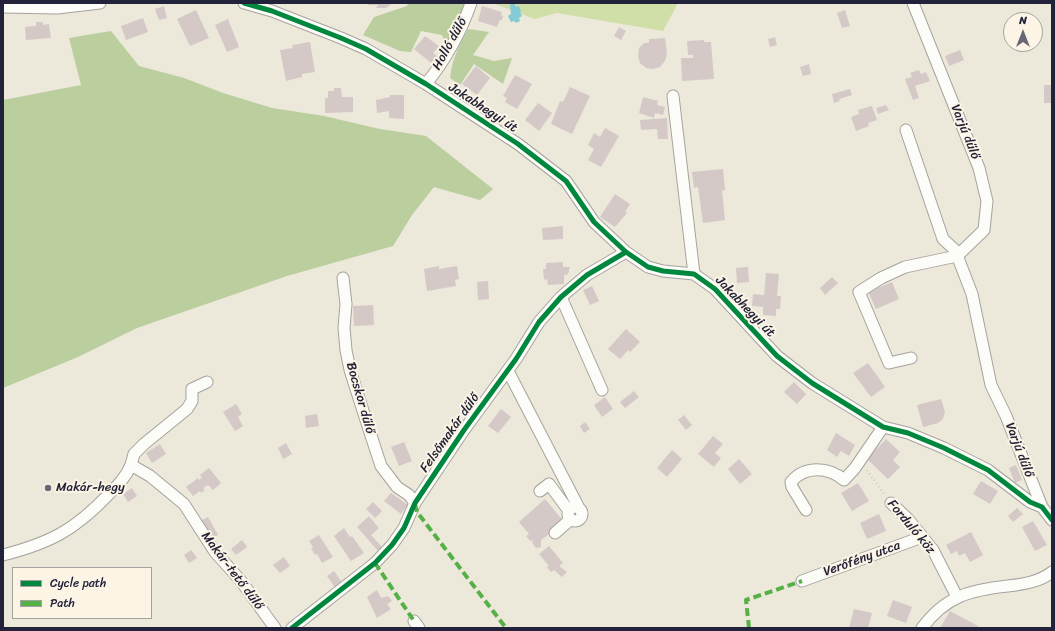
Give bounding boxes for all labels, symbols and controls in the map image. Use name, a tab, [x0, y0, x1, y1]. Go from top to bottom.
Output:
text: N	[1019, 11, 1027, 30]
north arrow	[1003, 12, 1043, 52]
street label: Holló dűlő	[429, 15, 471, 73]
street label: Jakabhegyi út	[446, 80, 520, 136]
street label: Varjú dűlő	[947, 102, 983, 162]
street label: Jakabhegyi út	[712, 273, 778, 341]
street label: Bocskor dűlő	[342, 360, 378, 436]
street label: Felsőmakár dűlő	[417, 391, 483, 475]
street label: Varjú dűlő	[1001, 420, 1037, 480]
place label: Makár-hegy	[56, 480, 125, 496]
marker: Makár-hegy	[43, 483, 53, 493]
street label: Forduló köz	[884, 497, 938, 557]
street label: Makár-tető dűlő	[198, 529, 266, 613]
street label: Verőfény utca	[822, 538, 902, 580]
legend	[12, 567, 152, 619]
text: Cycle path	[50, 572, 106, 594]
text: Path	[50, 592, 75, 614]

